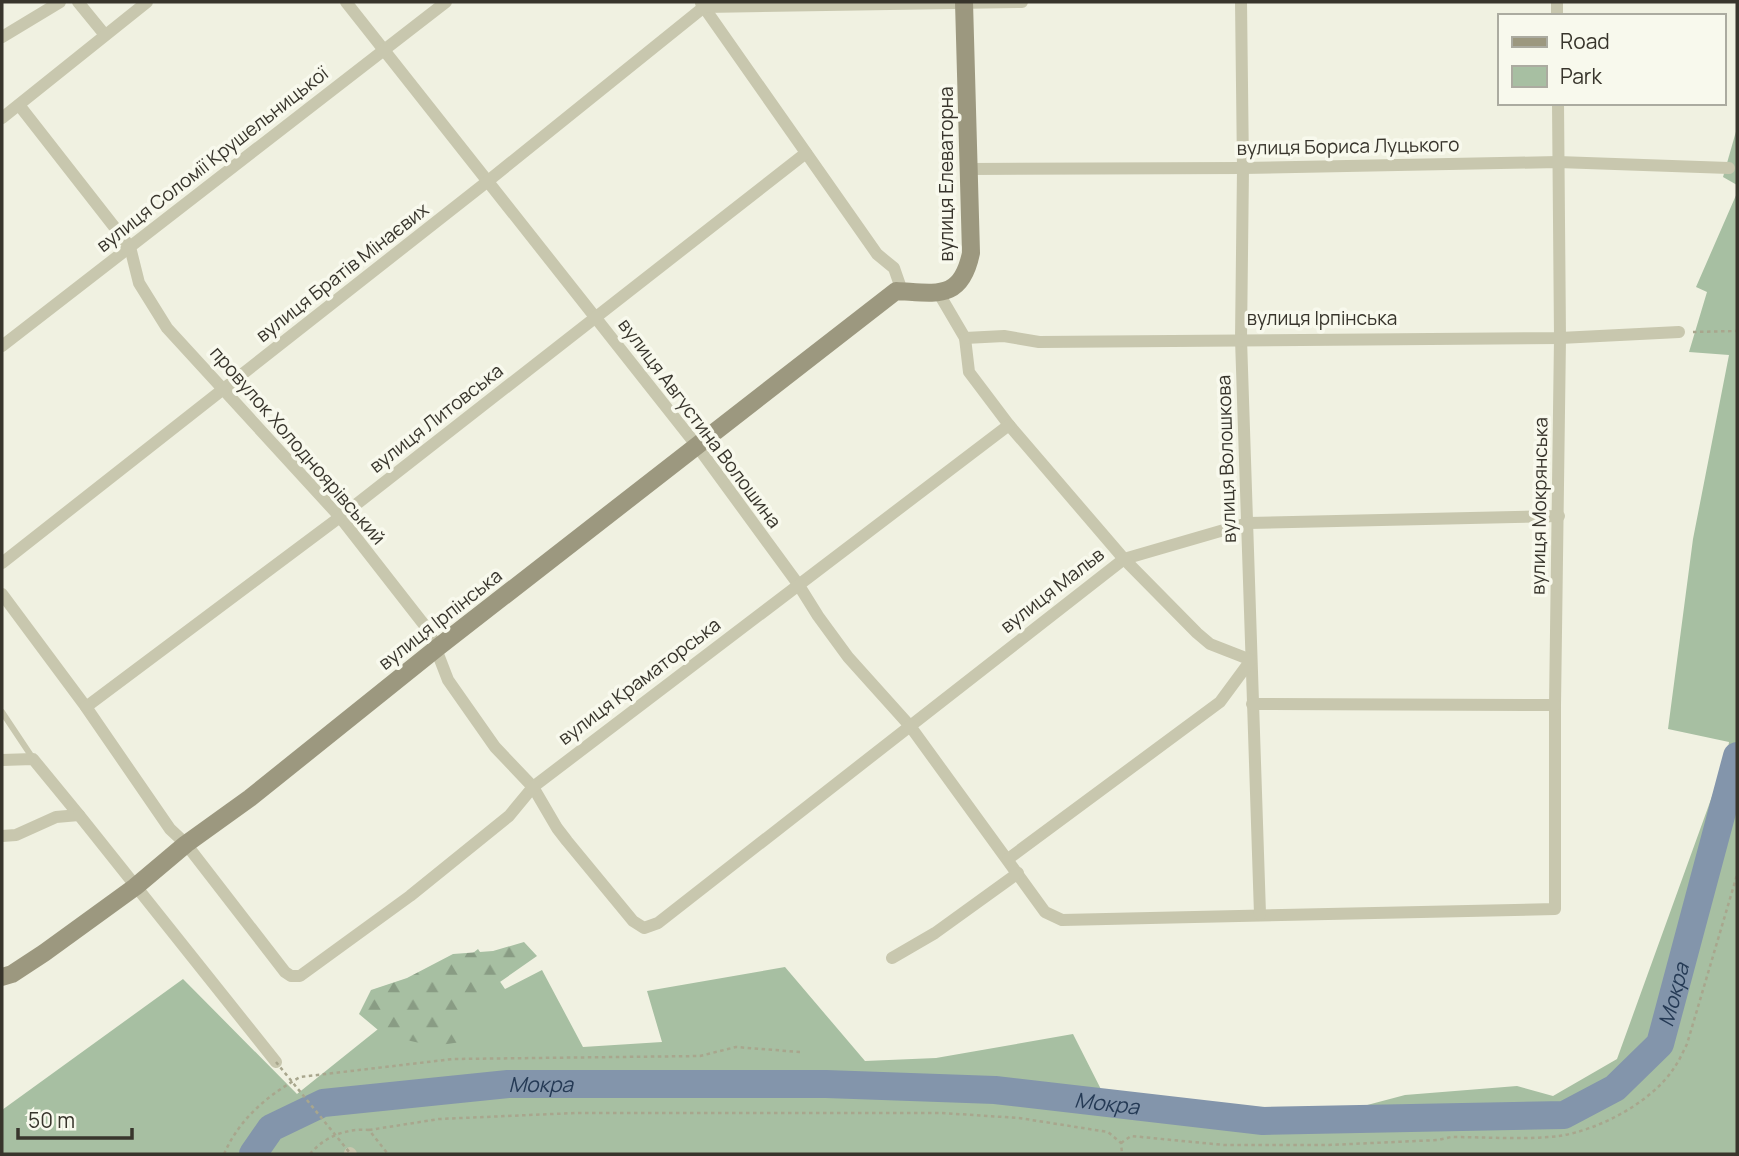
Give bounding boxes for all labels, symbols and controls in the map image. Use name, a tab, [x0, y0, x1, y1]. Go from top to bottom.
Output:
legend	[1498, 14, 1725, 105]
text: Road	[1560, 27, 1610, 55]
street label: вулиця Соломії Крушельницької	[91, 60, 334, 258]
text: Park	[1560, 62, 1602, 90]
street label: вулиця Елеваторна	[933, 87, 959, 261]
street label: вулиця Бориса Луцького	[1236, 131, 1460, 161]
street label: вулиця Братів Мінаєвих	[250, 196, 434, 348]
street label: вулиця Ірпінська	[1247, 305, 1397, 331]
street label: вулиця Августина Волошина	[612, 313, 788, 533]
street label: провулок Холодноярівський	[205, 340, 391, 550]
street label: вулиця Литовська	[364, 358, 508, 478]
street label: вулиця Волошкова	[1210, 374, 1242, 544]
street label: вулиця Мокрянська	[1524, 417, 1554, 595]
street label: вулиця Мальв	[995, 541, 1109, 639]
street label: вулиця Ірпінська	[373, 562, 507, 676]
street label: вулиця Краматорська	[553, 611, 725, 751]
water label: Мокра	[1651, 959, 1695, 1029]
water label: Мокра	[508, 1070, 574, 1098]
water label: Мокра	[1073, 1085, 1142, 1121]
scale bar	[18, 1096, 131, 1140]
text: 50 m	[28, 1106, 75, 1134]

